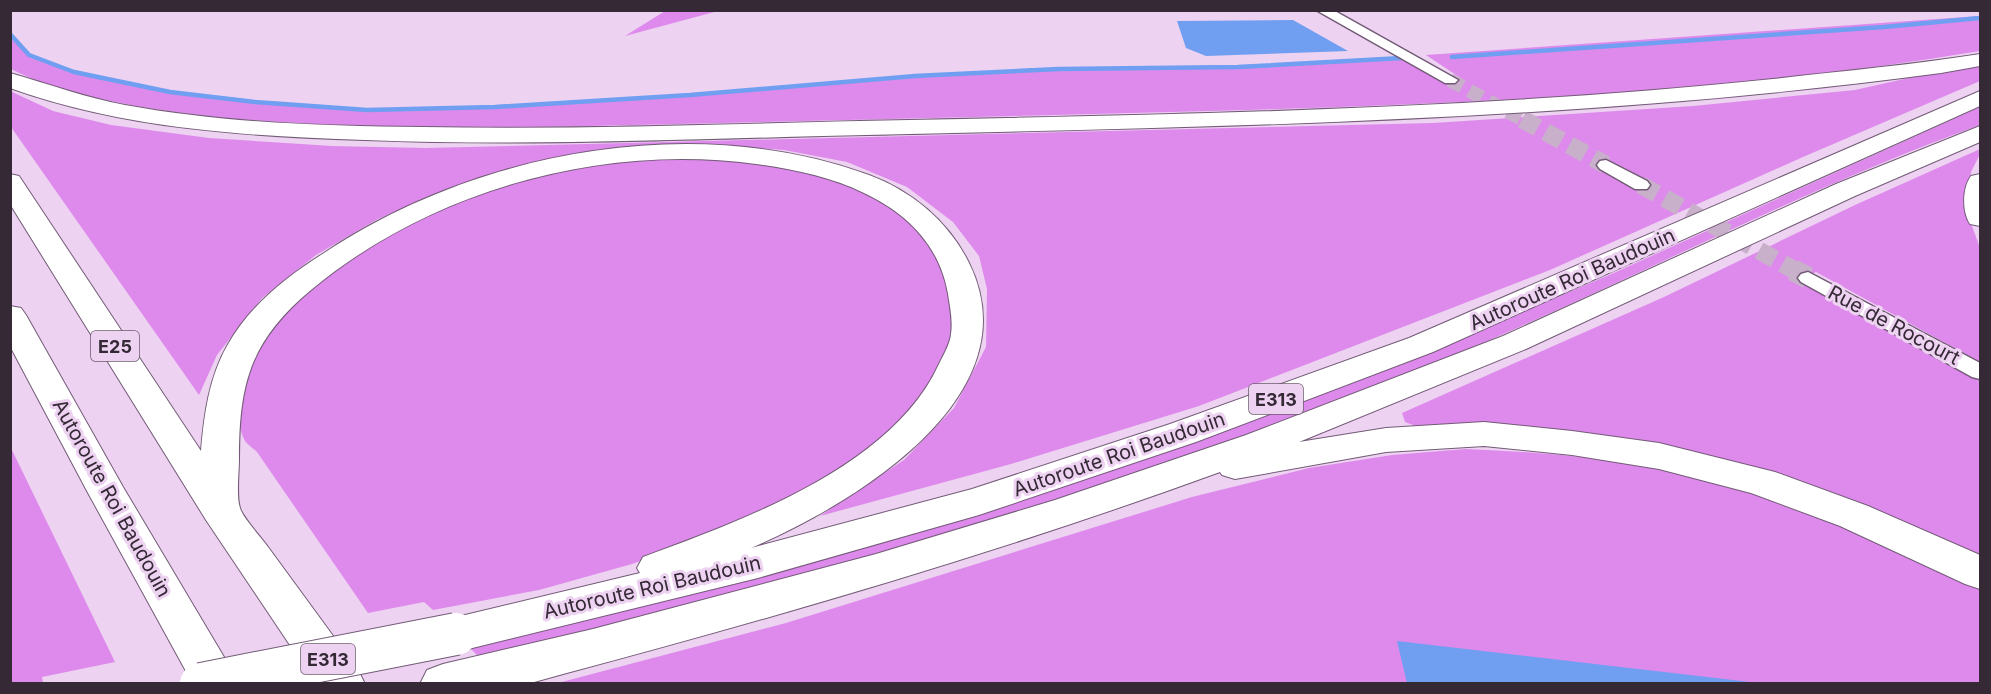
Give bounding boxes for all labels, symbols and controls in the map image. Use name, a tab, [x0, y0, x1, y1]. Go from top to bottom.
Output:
street label: Autoroute Roi Baudouin	[1465, 223, 1679, 335]
street label: Rue de Rocourt	[1824, 280, 1964, 370]
road number: E25	[91, 331, 139, 361]
road number: E313	[1249, 384, 1303, 414]
street label: Autoroute Roi Baudouin	[48, 395, 176, 601]
street label: Autoroute Roi Baudouin	[1010, 406, 1228, 502]
street label: Autoroute Roi Baudouin	[541, 550, 763, 624]
road number: E313	[301, 644, 355, 674]

